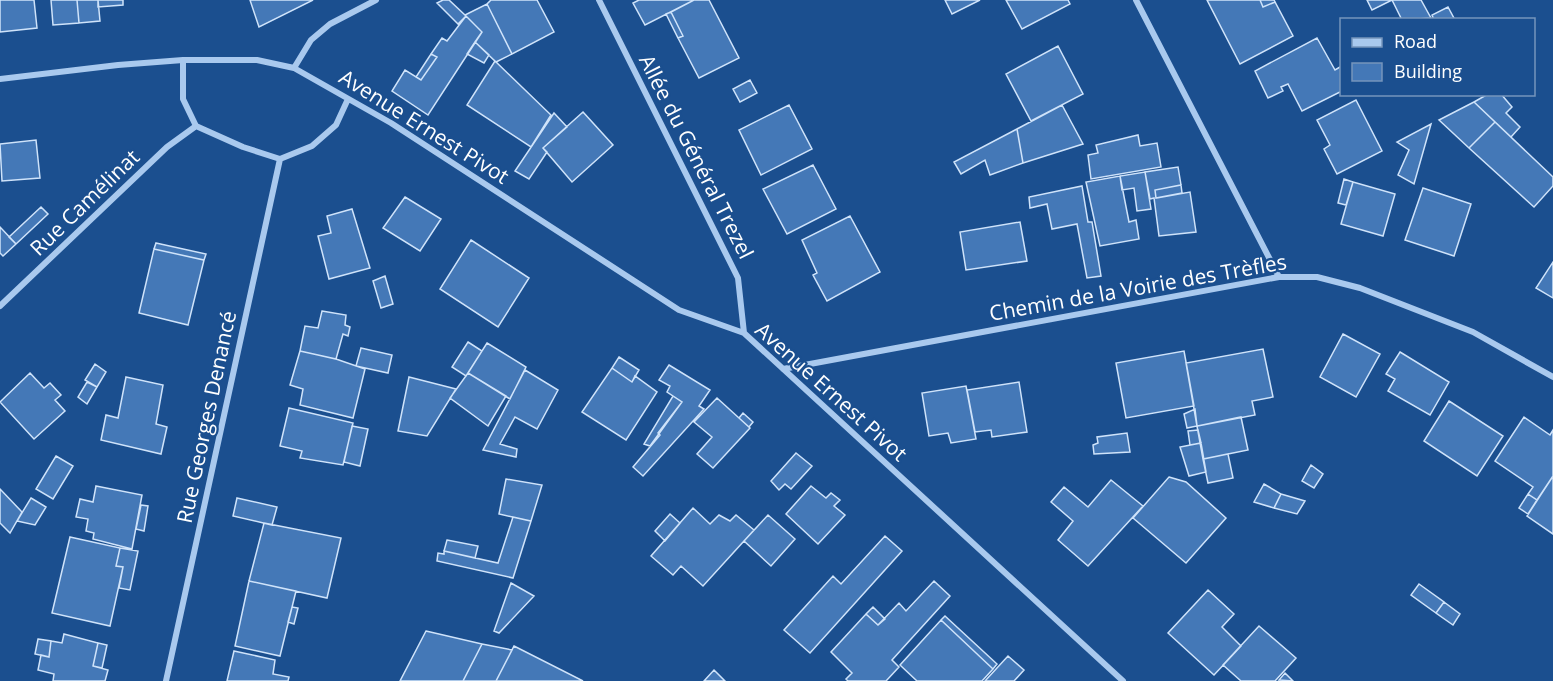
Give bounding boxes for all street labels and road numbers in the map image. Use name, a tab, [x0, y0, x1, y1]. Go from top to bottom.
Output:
street label: Allée du Général Trezel	[633, 50, 761, 263]
street label: Avenue Ernest Pivot	[334, 63, 515, 190]
street label: Rue Camélinat	[24, 143, 145, 262]
street label: Chemin de la Voirie des Trèfles	[987, 247, 1289, 327]
street label: Rue Georges Denancé	[170, 308, 242, 526]
street label: Avenue Ernest Pivot	[750, 316, 913, 467]

